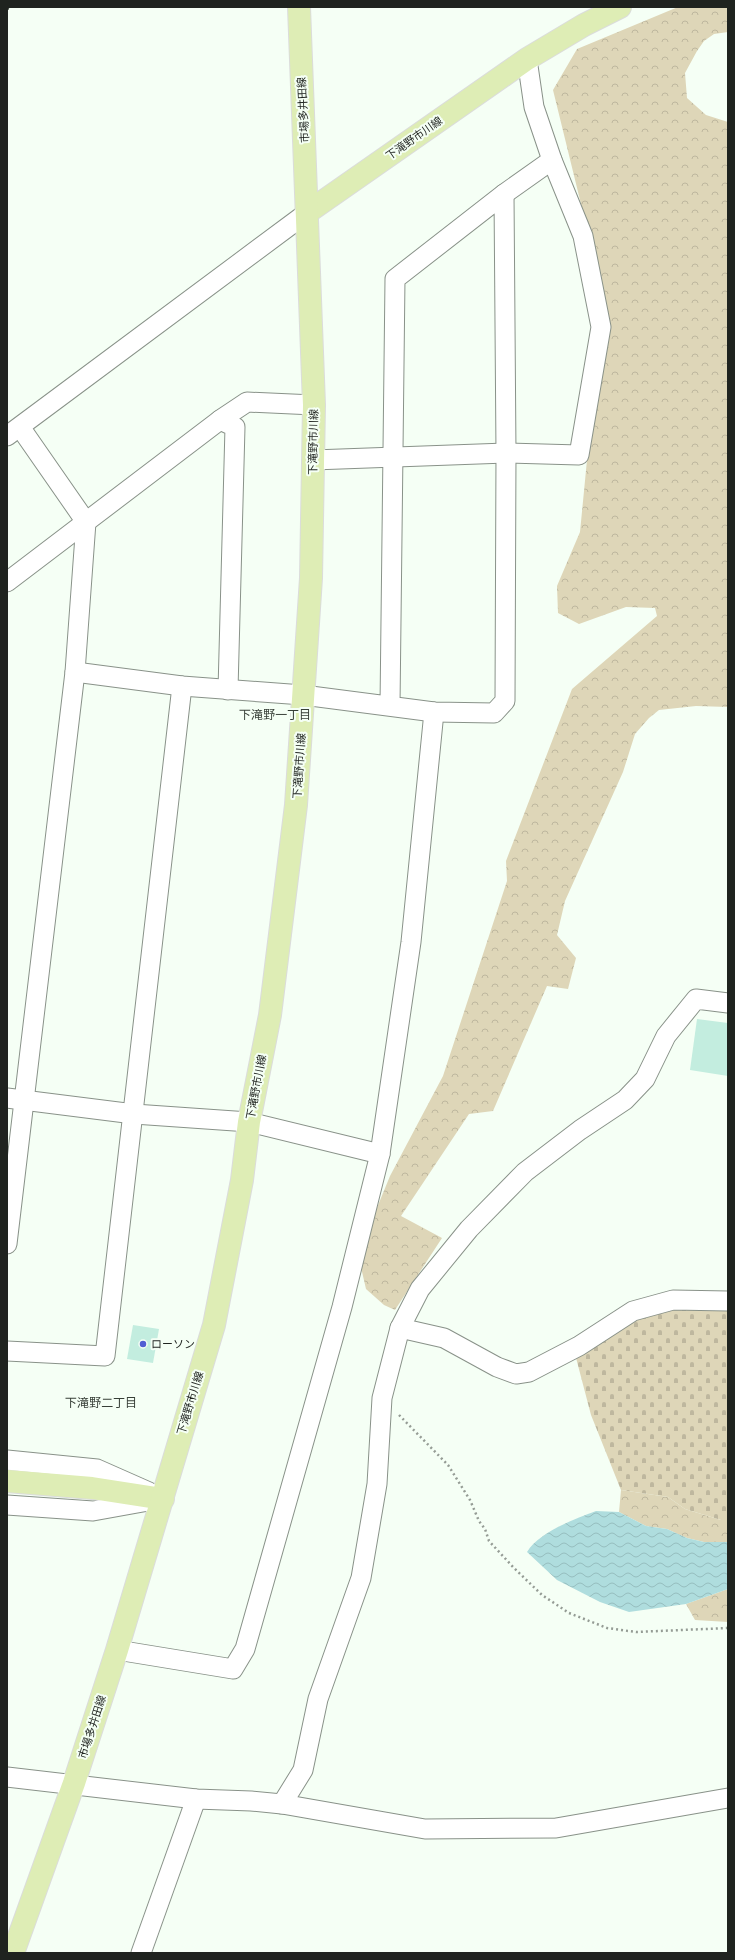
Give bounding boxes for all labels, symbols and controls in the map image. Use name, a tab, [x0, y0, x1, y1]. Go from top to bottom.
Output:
street label: 市場多井田線	[295, 77, 312, 143]
street label: 下滝野市川線	[384, 114, 445, 163]
street label: 下滝野市川線	[306, 409, 321, 475]
district label: 下滝野一丁目	[239, 708, 311, 722]
street label: 下滝野市川線	[291, 733, 308, 799]
street label: 下滝野市川線	[244, 1053, 269, 1121]
place label: ローソン	[151, 1338, 195, 1351]
marker: ローソン	[138, 1339, 148, 1349]
street label: 下滝野市川線	[175, 1370, 206, 1437]
district label: 下滝野二丁目	[65, 1396, 137, 1410]
street label: 市場多井田線	[76, 1694, 109, 1761]

